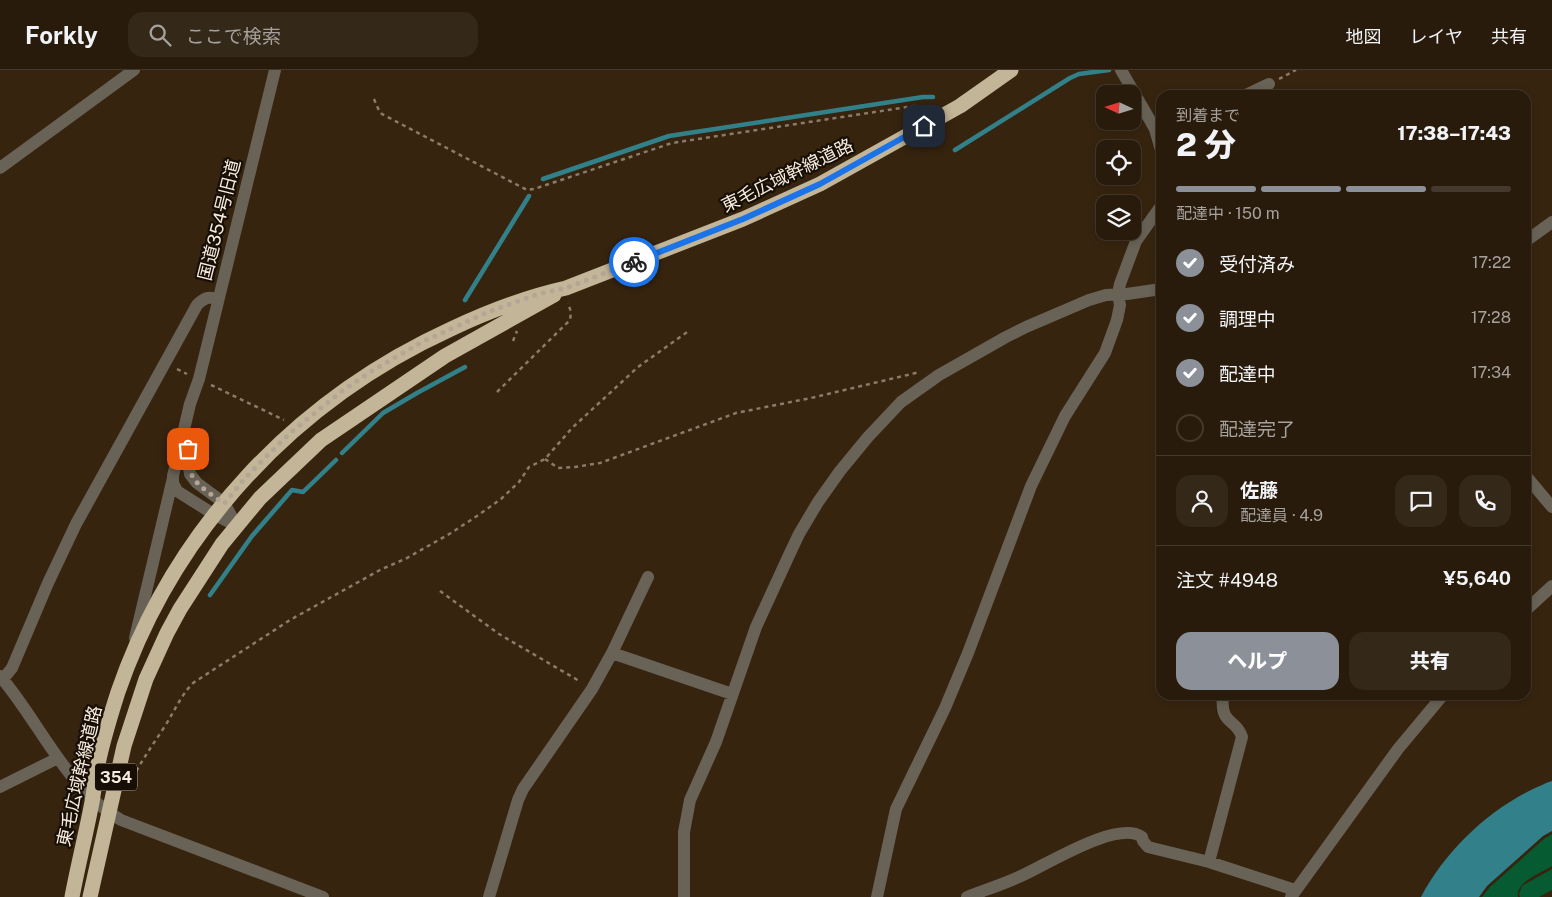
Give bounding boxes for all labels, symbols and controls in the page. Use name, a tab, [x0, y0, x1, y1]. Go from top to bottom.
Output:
search box	[128, 12, 478, 57]
text: Forkly	[25, 21, 98, 49]
icon: search	[146, 21, 174, 49]
text: ここで検索	[186, 25, 281, 47]
text: 地図	[1346, 26, 1382, 47]
text: レイヤ	[1410, 26, 1463, 47]
text: 共有	[1491, 26, 1527, 47]
north arrow	[1096, 85, 1141, 130]
map controls	[1096, 85, 1141, 240]
pin	[903, 105, 945, 147]
text: 到着まで	[1176, 106, 1240, 125]
icon: home	[910, 112, 938, 140]
text: 17:38–17:43	[1397, 122, 1511, 144]
text: 2 分	[1176, 126, 1236, 163]
street label: 東毛広域幹線道路	[718, 134, 856, 216]
button: locate	[1096, 140, 1141, 185]
street label: 国道354号旧道	[194, 157, 244, 283]
button: layers	[1096, 195, 1141, 240]
text: 配達中 · 150 m	[1176, 204, 1280, 223]
courier	[609, 237, 659, 287]
icon: bike	[620, 248, 648, 276]
icon: check	[1176, 249, 1204, 277]
text: 受付済み	[1219, 253, 1295, 275]
text: 17:22	[1472, 253, 1511, 272]
icon: check	[1176, 304, 1204, 332]
text: 調理中	[1219, 308, 1276, 330]
text: 17:28	[1471, 308, 1511, 327]
icon: check	[1176, 359, 1204, 387]
text: 配達中	[1219, 363, 1276, 385]
text: 17:34	[1471, 363, 1511, 382]
text: 配達完了	[1219, 418, 1295, 440]
pin	[167, 428, 209, 470]
icon: bag	[174, 435, 202, 463]
button: person	[1176, 475, 1228, 527]
button: chat	[1395, 475, 1447, 527]
button: phone	[1459, 475, 1511, 527]
text: 佐藤	[1240, 479, 1278, 501]
text: 配達員 · 4.9	[1240, 506, 1323, 525]
text: ¥5,640	[1443, 567, 1511, 589]
text: 注文 #4948	[1176, 569, 1278, 591]
button: ヘルプ	[1176, 632, 1339, 690]
button: 共有	[1349, 632, 1511, 690]
street label: 東毛広域幹線道路	[53, 703, 105, 849]
road number: 354	[95, 764, 137, 790]

